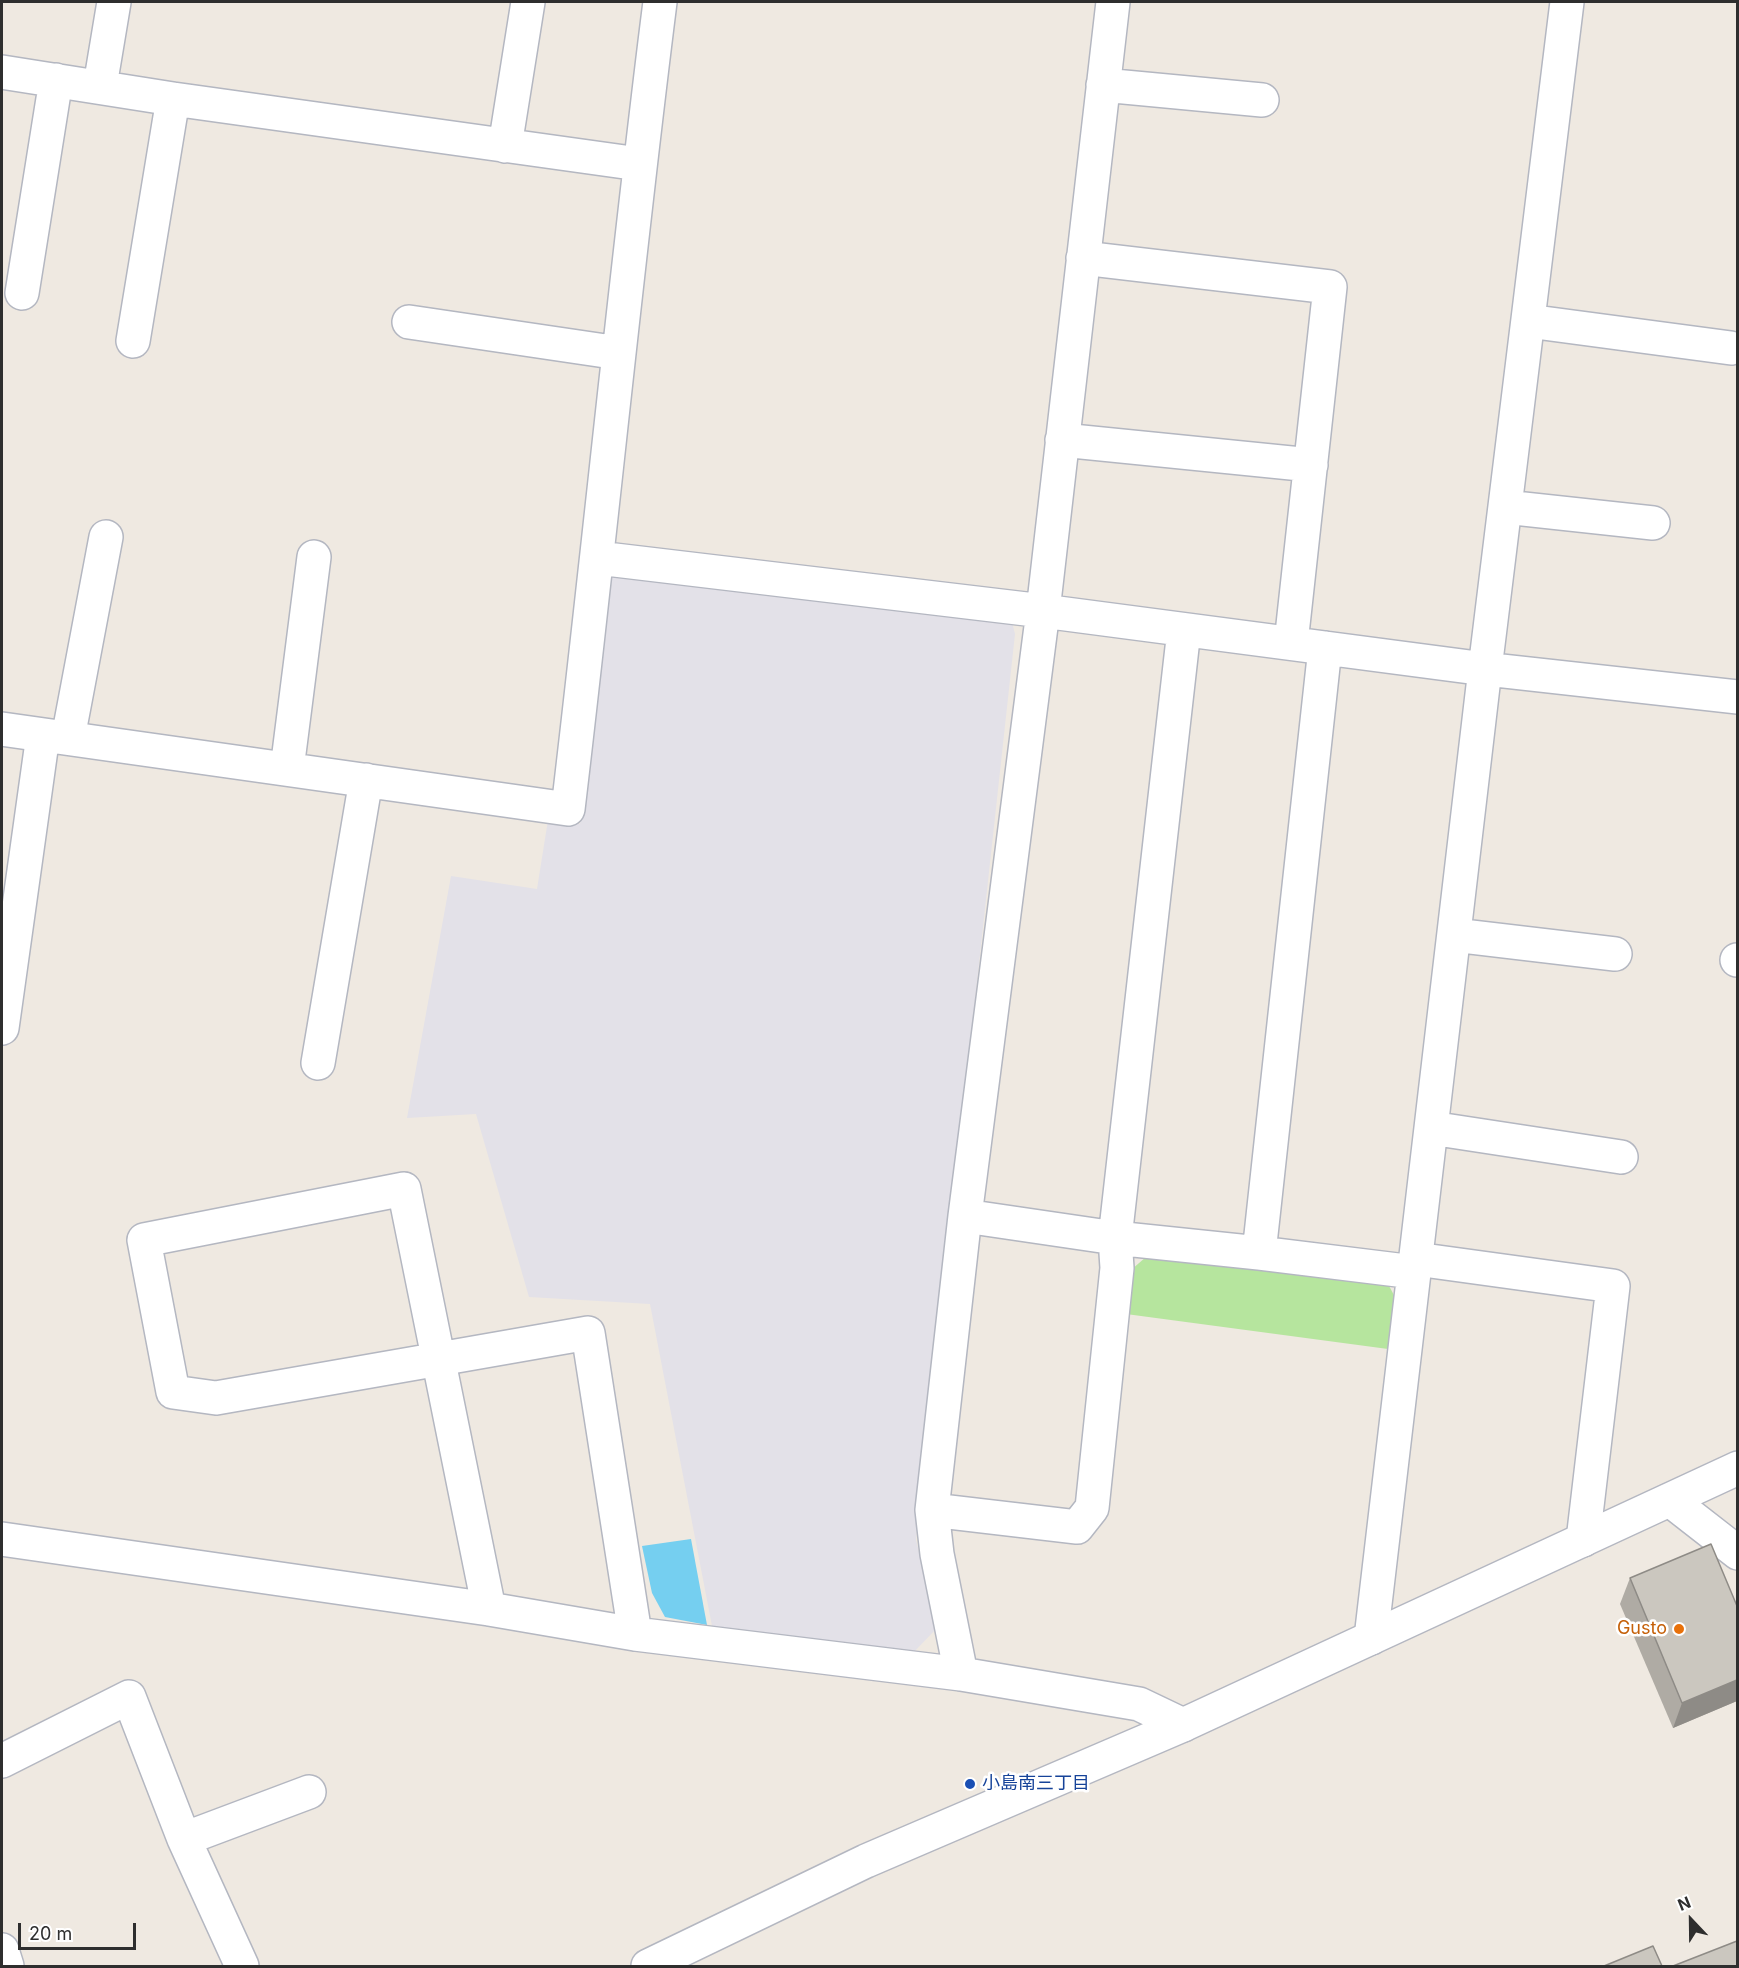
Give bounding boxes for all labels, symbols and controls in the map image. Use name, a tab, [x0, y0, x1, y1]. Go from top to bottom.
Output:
place label: Gusto	[1617, 1618, 1667, 1640]
marker: Gusto	[1672, 1622, 1686, 1636]
place label: 小島南三丁目	[982, 1773, 1090, 1795]
marker: 小島南三丁目	[963, 1777, 977, 1791]
north arrow	[1661, 1890, 1721, 1950]
text: N	[1675, 1892, 1694, 1915]
scale bar	[21, 1911, 140, 1949]
text: 20 m	[29, 1923, 72, 1944]

